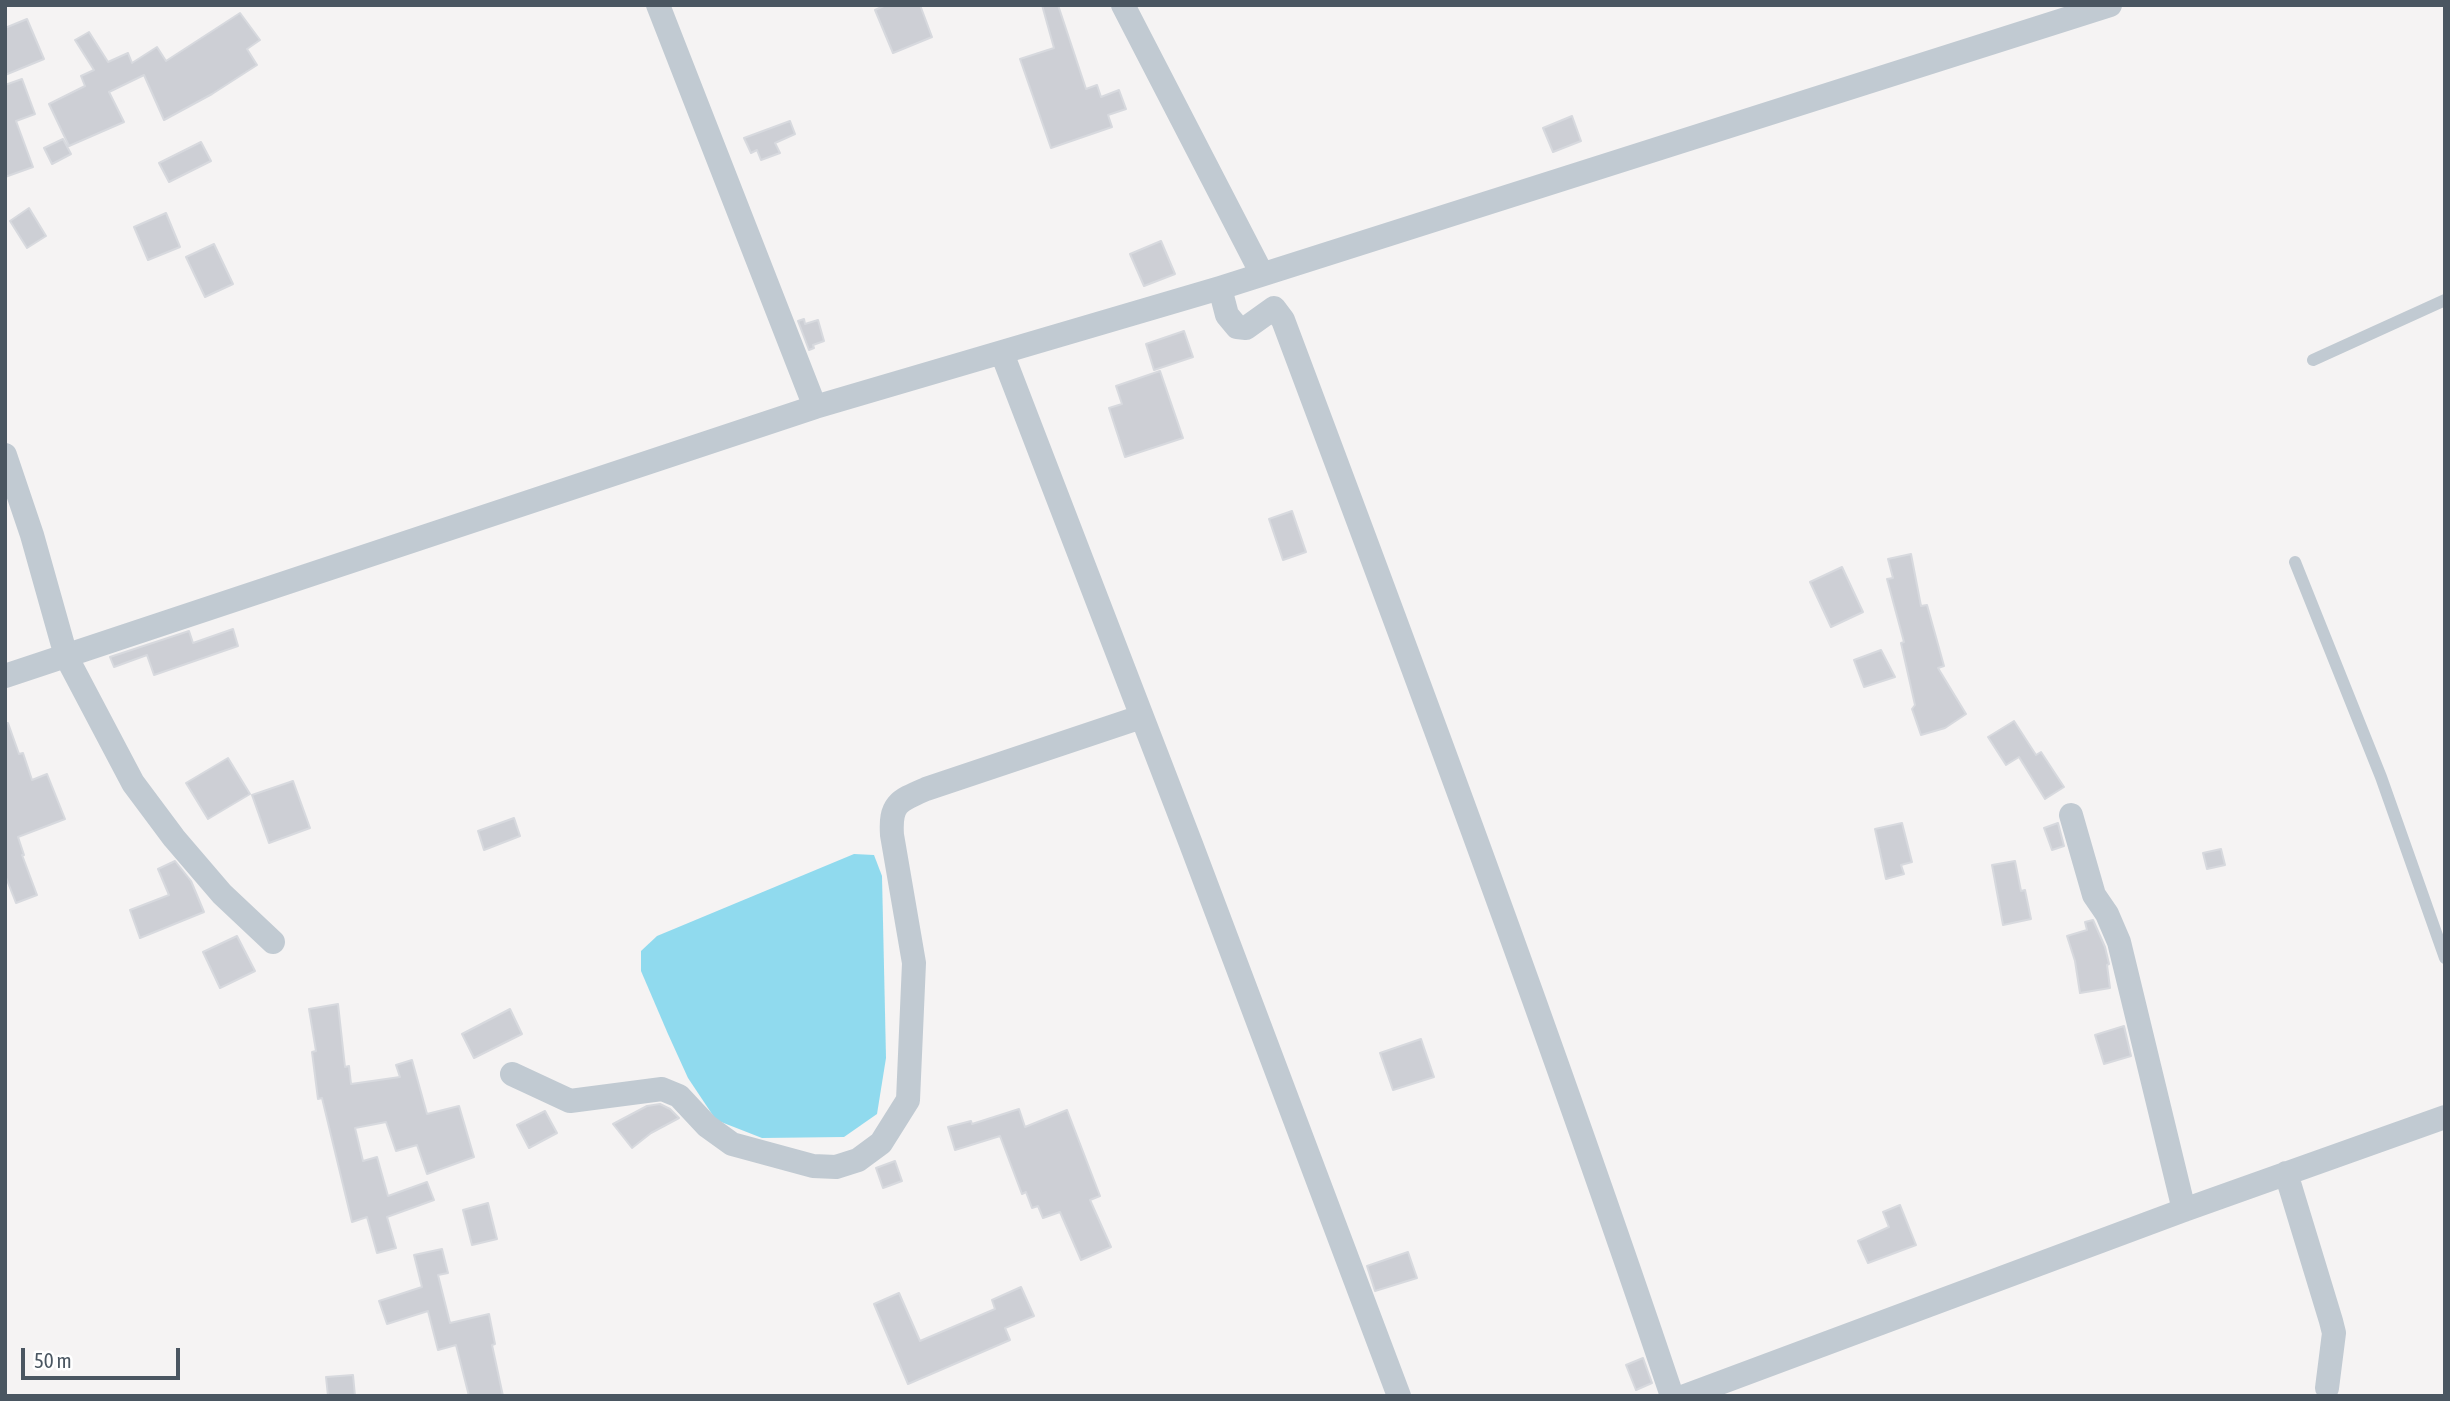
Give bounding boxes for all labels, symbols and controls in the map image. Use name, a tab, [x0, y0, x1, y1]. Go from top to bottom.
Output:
scale bar	[24, 1334, 184, 1378]
text: 50 m	[34, 1348, 72, 1372]

